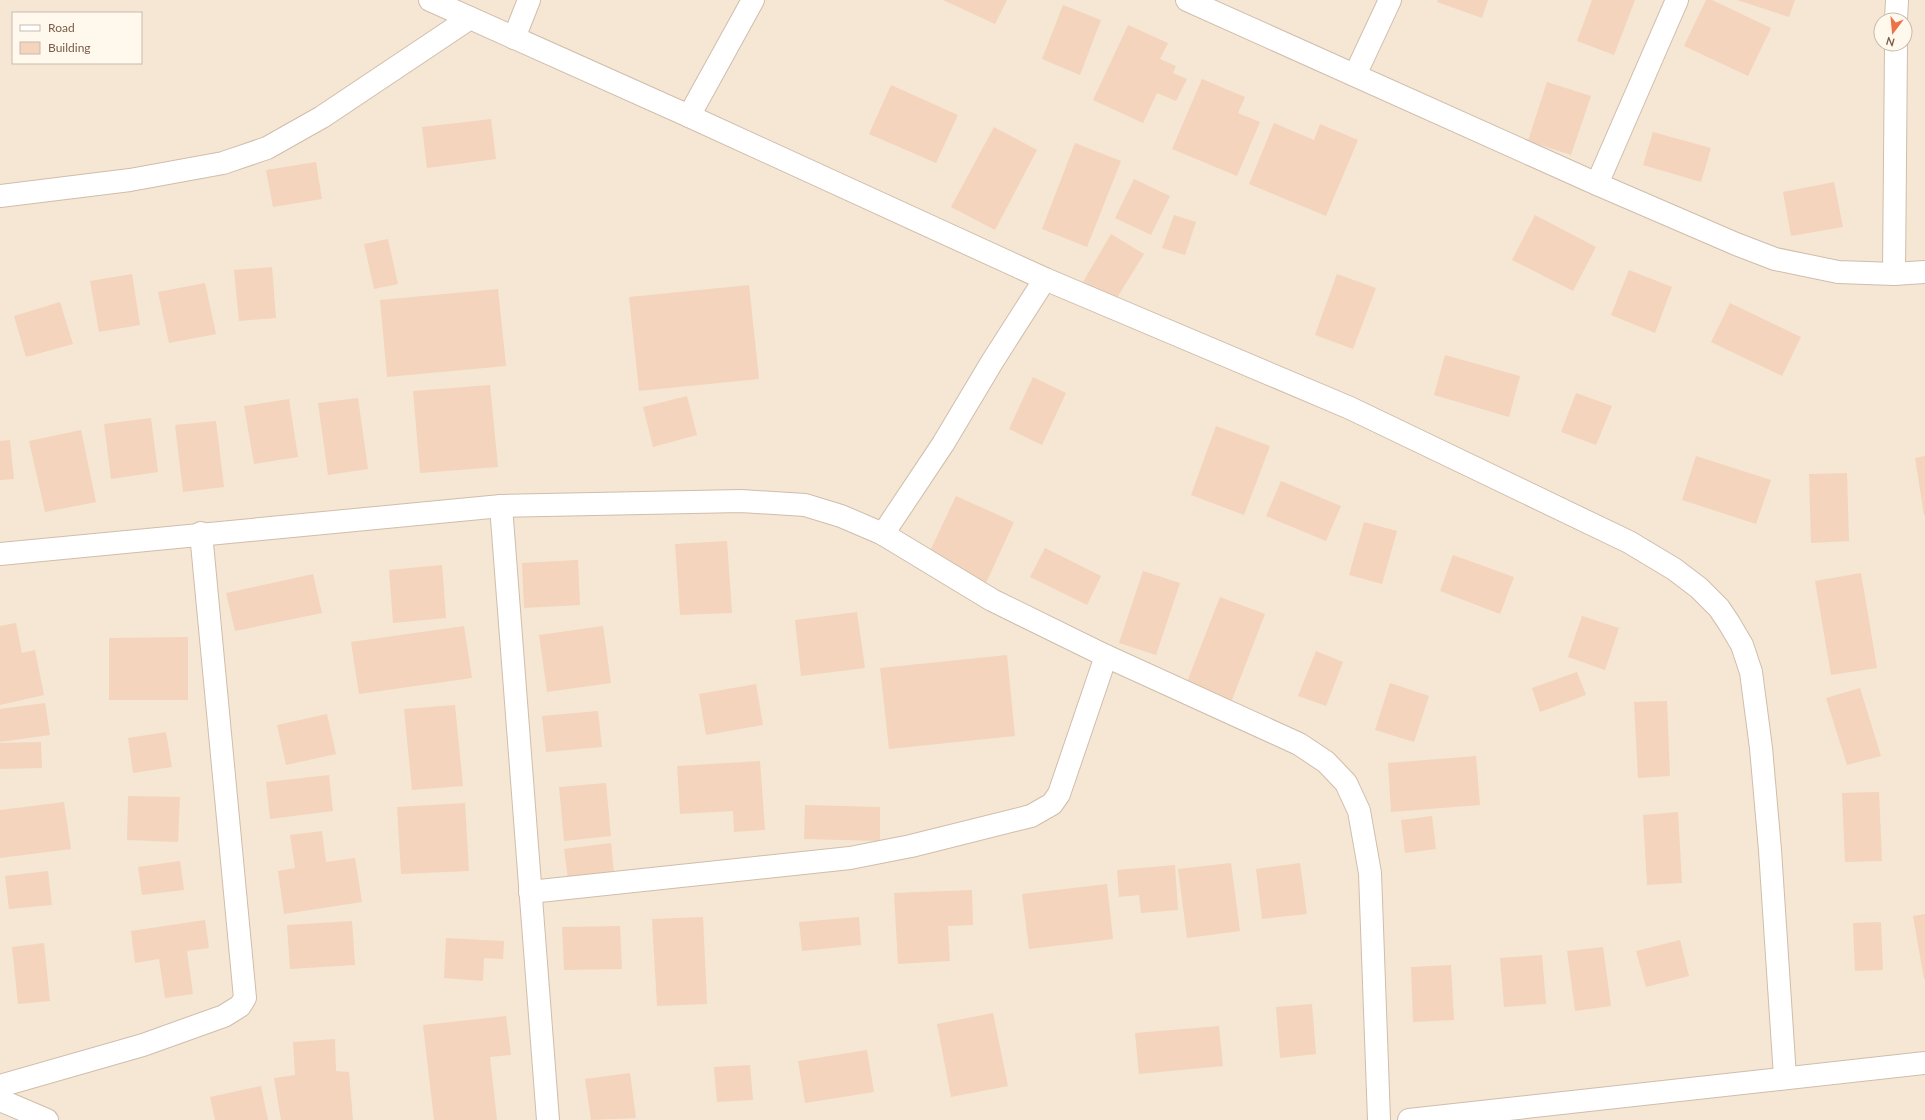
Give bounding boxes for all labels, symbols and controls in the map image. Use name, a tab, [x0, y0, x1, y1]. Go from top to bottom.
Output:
legend	[12, 12, 142, 64]
north arrow	[1873, 12, 1913, 52]
text: Road	[48, 20, 75, 35]
text: N	[1884, 35, 1896, 50]
text: Building	[48, 40, 91, 55]

